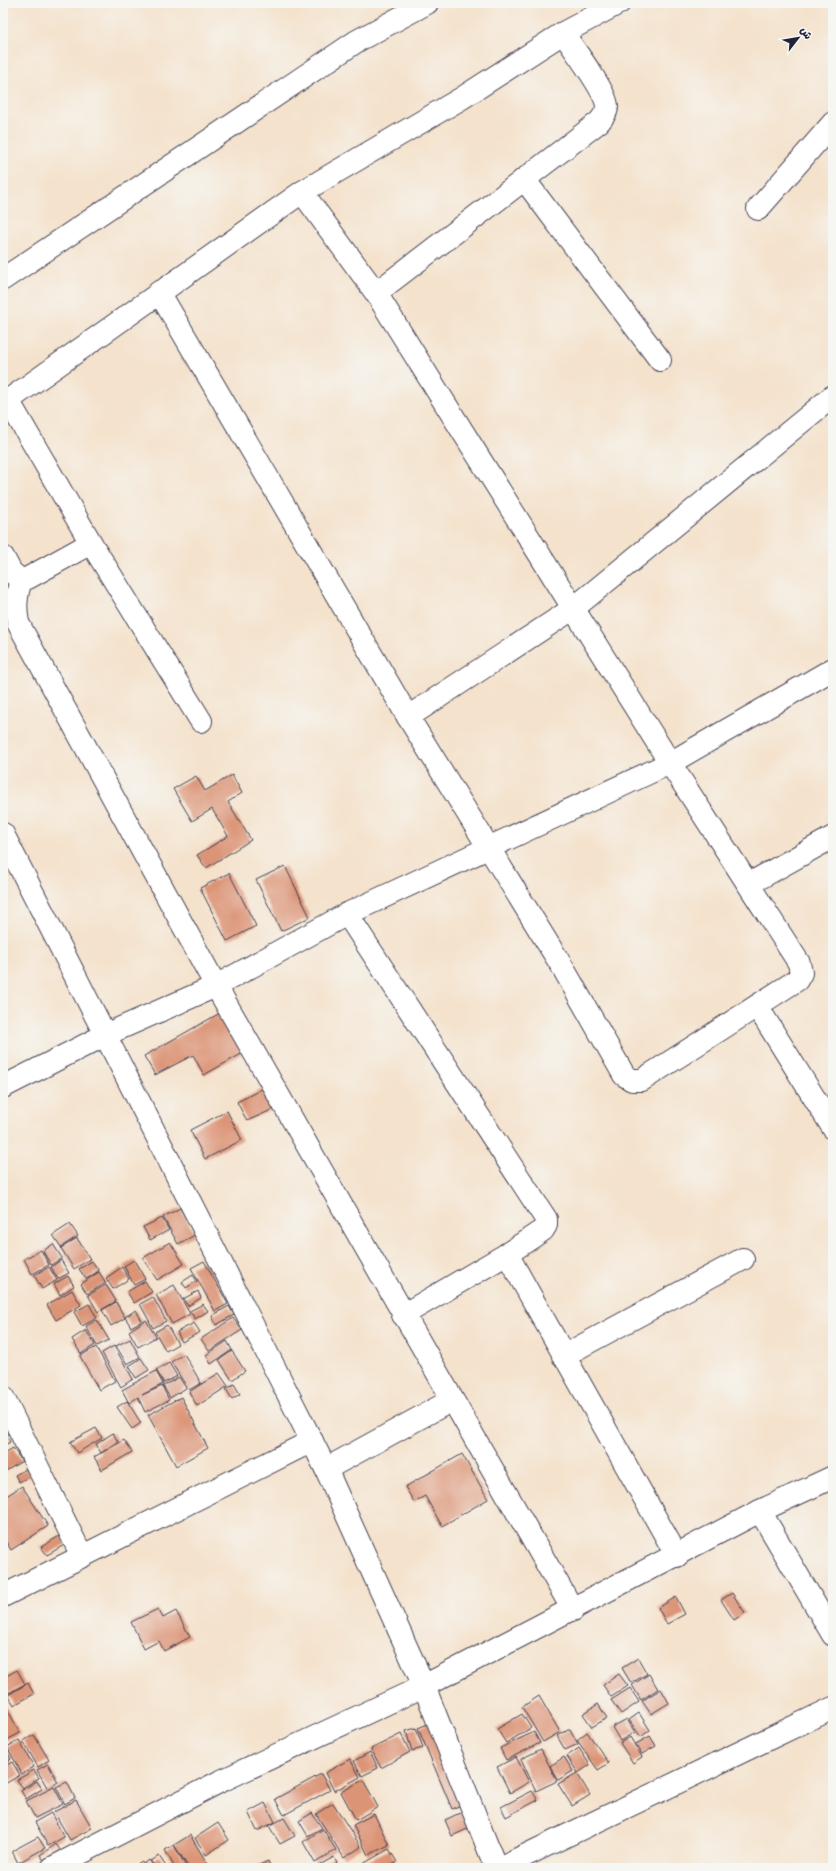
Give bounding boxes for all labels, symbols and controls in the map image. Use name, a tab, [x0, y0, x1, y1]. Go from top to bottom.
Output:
north arrow	[778, 18, 818, 58]
text: ش	[797, 24, 816, 42]

